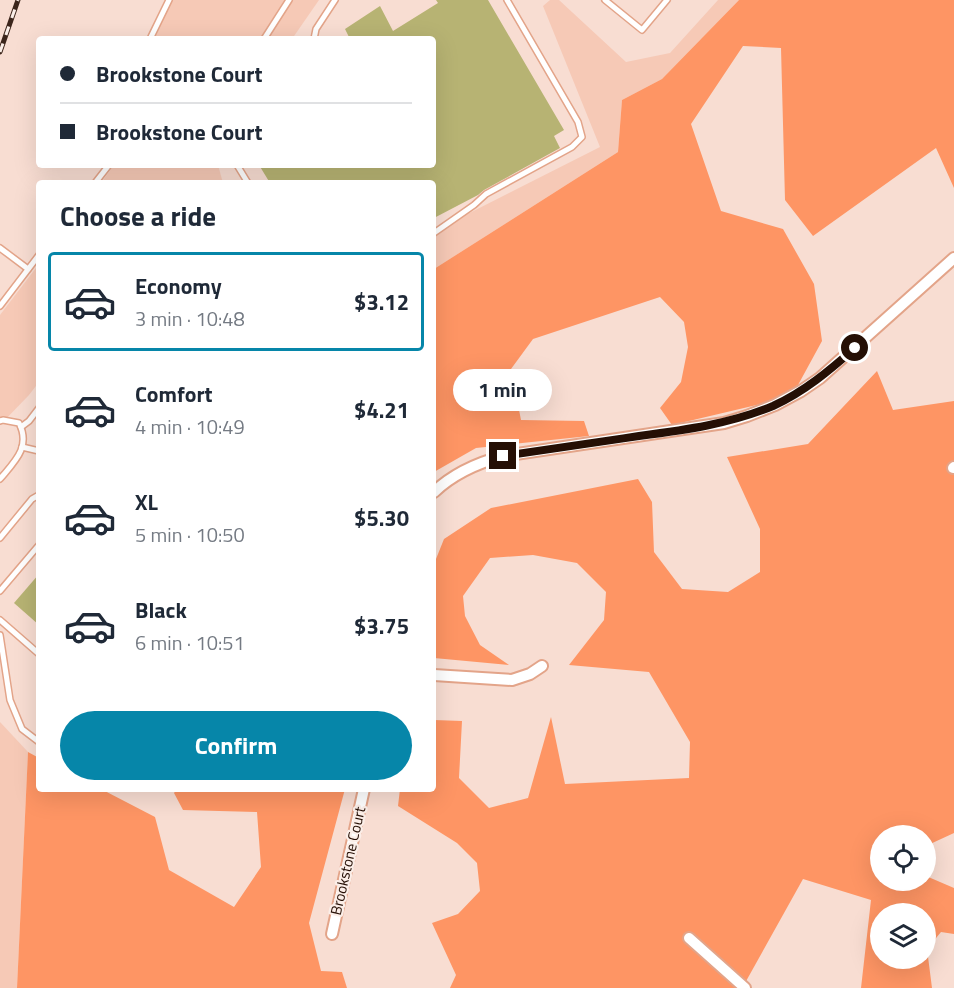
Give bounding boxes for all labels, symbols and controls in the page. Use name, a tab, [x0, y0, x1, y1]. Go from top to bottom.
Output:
text: Brookstone Court	[96, 57, 262, 91]
text: Brookstone Court	[96, 115, 262, 149]
text: Choose a ride	[60, 195, 216, 236]
text: Economy	[135, 269, 222, 303]
icon: car	[63, 275, 117, 329]
text: $3.12	[354, 285, 409, 319]
text: 3 min · 10:48	[135, 303, 245, 334]
route start	[841, 334, 868, 361]
callout: 1 min	[454, 369, 552, 411]
text: 1 min	[478, 374, 527, 405]
text: Comfort	[135, 377, 213, 411]
icon: car	[63, 383, 117, 437]
text: $4.21	[354, 393, 409, 427]
text: 4 min · 10:49	[135, 411, 245, 442]
route end	[489, 442, 516, 469]
text: XL	[135, 485, 158, 519]
icon: car	[63, 491, 117, 545]
text: $5.30	[354, 501, 409, 535]
text: 5 min · 10:50	[135, 519, 245, 550]
text: Black	[135, 593, 187, 627]
icon: car	[63, 599, 117, 653]
text: $3.75	[354, 609, 409, 643]
text: 6 min · 10:51	[135, 627, 245, 658]
button: Confirm	[60, 711, 412, 780]
street label: Brookstone Court	[324, 804, 371, 917]
map controls	[870, 825, 936, 969]
button: locate	[870, 825, 936, 891]
button: layers	[870, 903, 936, 969]

